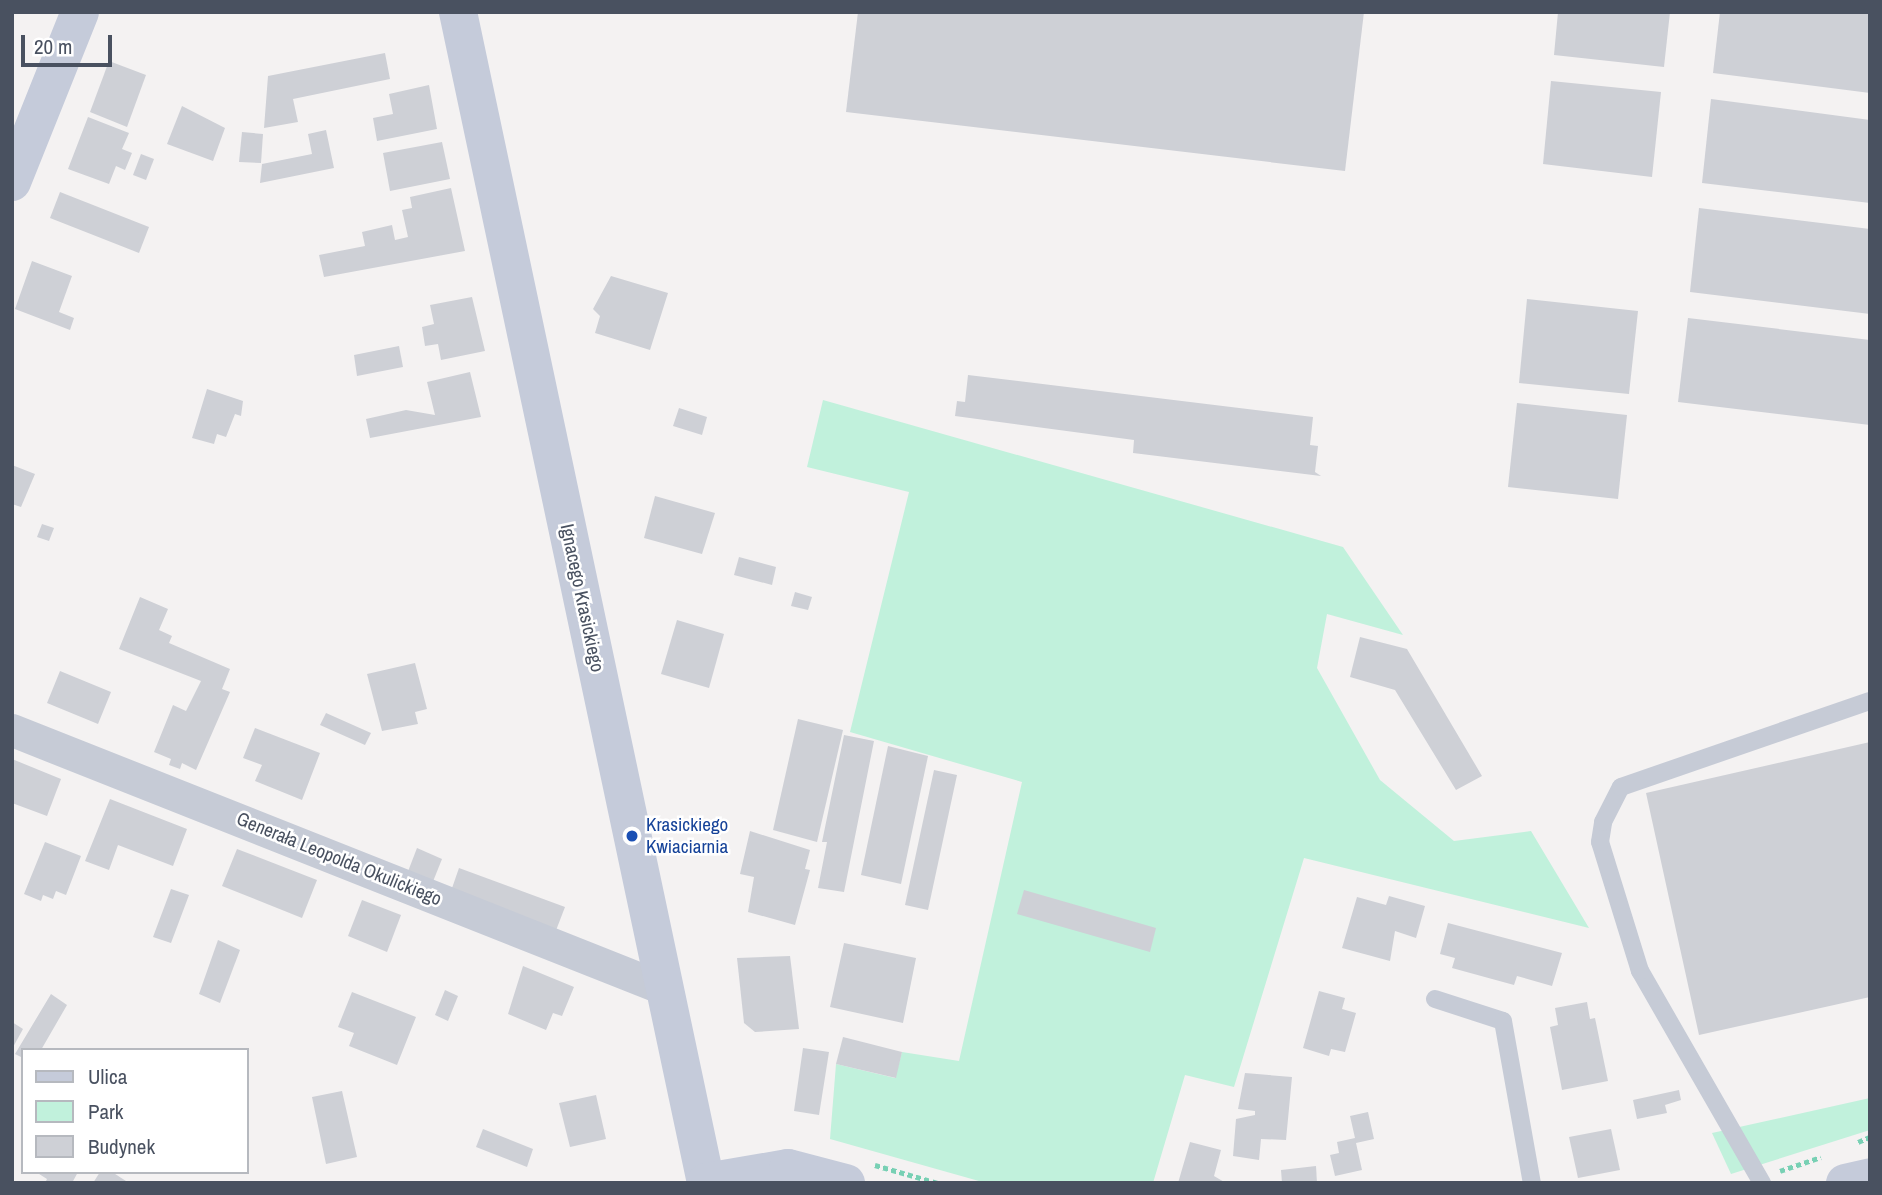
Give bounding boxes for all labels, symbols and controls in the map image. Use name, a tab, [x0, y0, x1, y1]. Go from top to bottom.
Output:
scale bar	[24, 21, 116, 65]
text: 20 m	[34, 32, 72, 61]
street label: Ignacego Krasickiego	[555, 522, 609, 674]
street label: Generała Leopolda Okulickiego	[233, 807, 445, 911]
place label: Krasickiego Kwiaciarnia	[646, 814, 728, 858]
marker: Krasickiego Kwiaciarnia	[624, 828, 640, 844]
legend	[21, 1048, 248, 1174]
text: Ulica	[88, 1062, 127, 1091]
text: Park	[88, 1097, 123, 1126]
text: Budynek	[88, 1132, 155, 1161]

